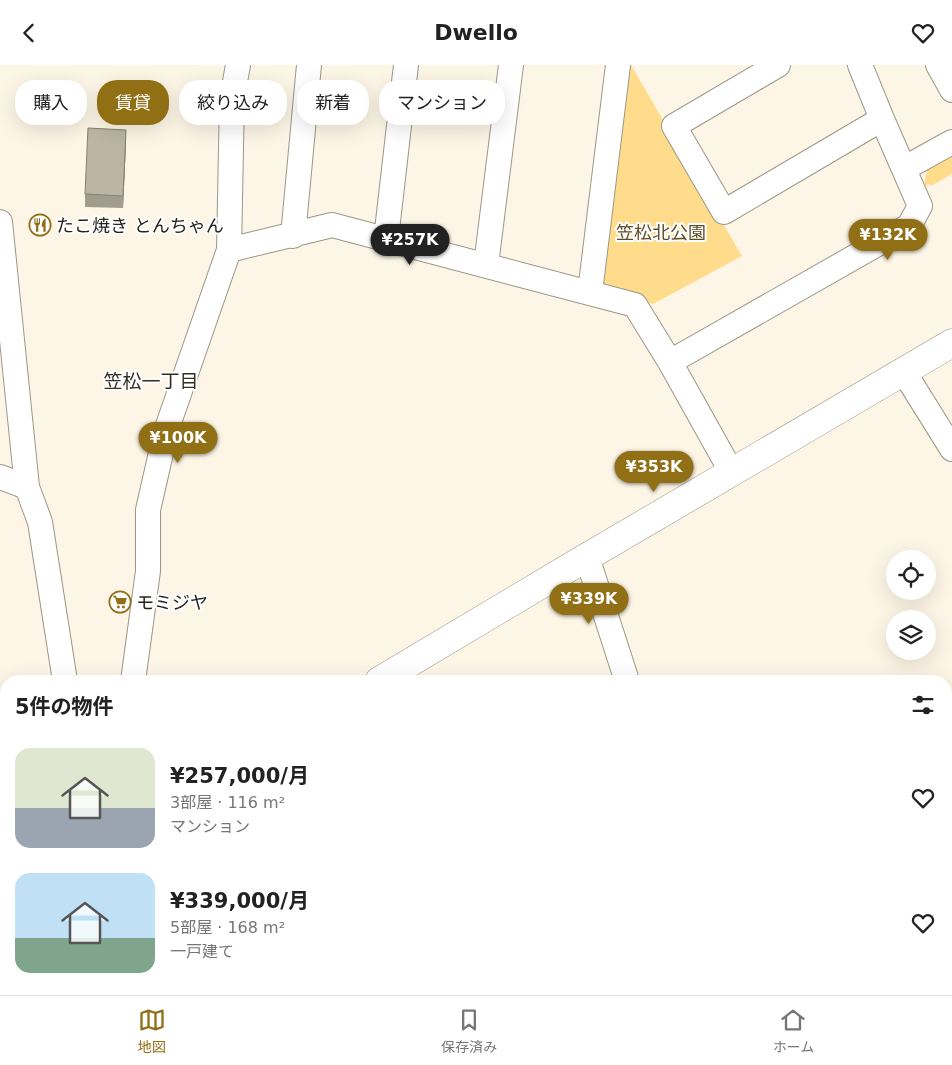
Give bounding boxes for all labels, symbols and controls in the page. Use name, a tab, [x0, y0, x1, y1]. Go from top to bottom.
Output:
icon: back	[15, 19, 43, 47]
icon: heart	[909, 19, 937, 47]
text: Dwello	[434, 20, 518, 45]
chip: 購入	[15, 80, 87, 125]
chip: 賃貸	[97, 80, 169, 125]
chip: 絞り込み	[179, 80, 287, 125]
chip: 新着	[297, 80, 369, 125]
chip: マンション	[379, 80, 505, 125]
restaurant icon: たこ焼き とんちゃん	[28, 213, 52, 237]
place label: たこ焼き とんちゃん	[56, 215, 224, 236]
pin: ¥132K	[853, 219, 923, 261]
park label: 笠松北公園	[616, 222, 706, 243]
pin: ¥257K	[375, 223, 445, 266]
text: ¥132K	[860, 225, 916, 244]
text: ¥257K	[382, 230, 438, 249]
district label: 笠松一丁目	[103, 370, 199, 392]
pin: ¥100K	[143, 421, 213, 464]
text: ¥100K	[150, 428, 206, 447]
pin: ¥353K	[619, 451, 689, 493]
text: ¥353K	[626, 457, 682, 476]
map controls	[886, 550, 936, 660]
button: locate	[886, 550, 936, 600]
pin: ¥339K	[554, 583, 624, 625]
text: ¥339K	[561, 589, 617, 608]
supermarket icon: モミジヤ	[108, 590, 132, 614]
place label: モミジヤ	[136, 592, 208, 613]
button: layers	[886, 610, 936, 660]
icon: filters	[909, 691, 937, 719]
text: 5件の物件	[15, 695, 114, 719]
text: ¥257,000/月	[170, 764, 309, 788]
icon: home	[55, 768, 115, 828]
icon: heart	[909, 784, 937, 812]
text: 3部屋 · 116 m²	[170, 793, 285, 812]
text: マンション	[170, 817, 250, 836]
text: ¥339,000/月	[170, 889, 309, 913]
icon: home	[55, 893, 115, 953]
icon: heart	[909, 909, 937, 937]
text: 5部屋 · 168 m²	[170, 918, 285, 937]
text: 一戸建て	[170, 942, 234, 961]
tab: 地図	[138, 1006, 166, 1056]
tab: 保存済み	[441, 1006, 497, 1056]
tab: ホーム	[773, 1006, 814, 1056]

